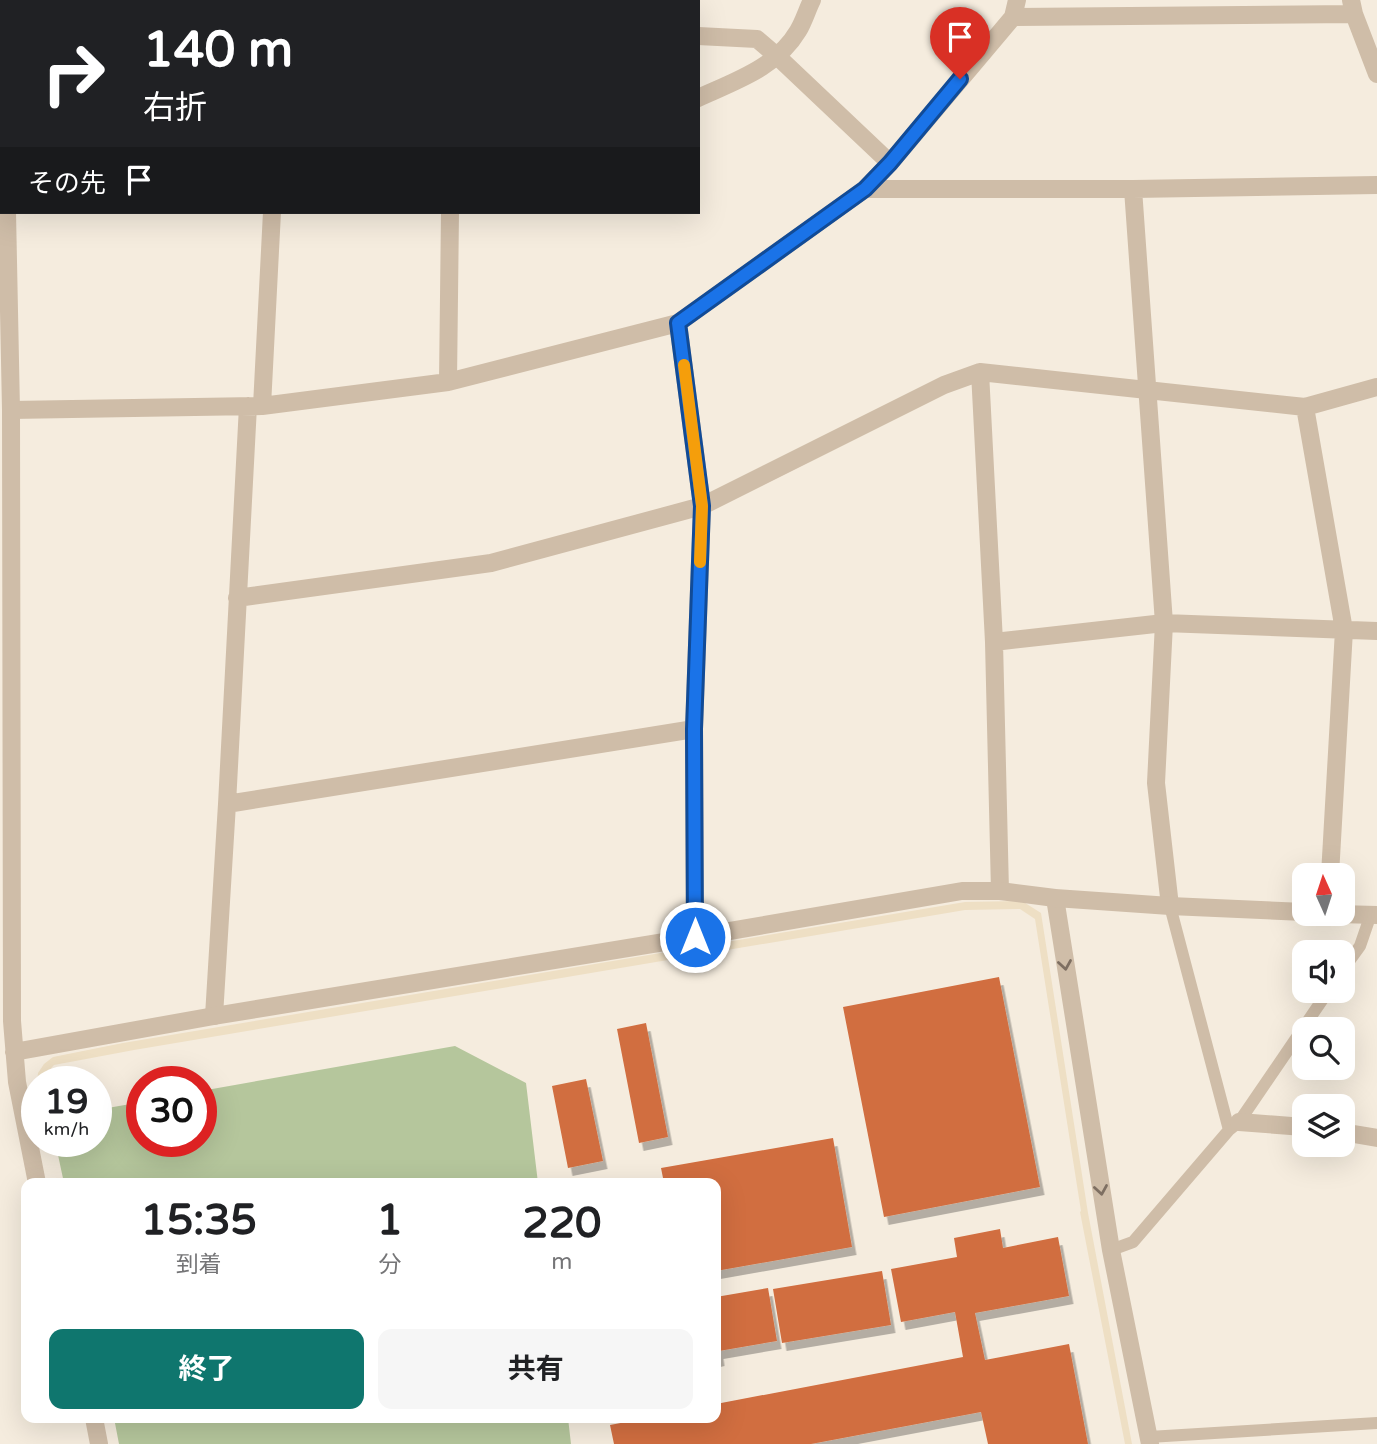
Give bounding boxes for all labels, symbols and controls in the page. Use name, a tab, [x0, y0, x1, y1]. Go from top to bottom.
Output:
pin	[930, 7, 990, 79]
icon: arrive	[941, 18, 979, 56]
text: 140 m	[143, 21, 293, 80]
icon: right	[28, 28, 119, 119]
text: 右折	[143, 89, 207, 127]
icon: arrive	[120, 161, 158, 199]
text: その先	[28, 168, 106, 199]
north arrow	[1292, 863, 1354, 926]
map controls	[1292, 863, 1355, 1157]
position arrow	[658, 900, 732, 974]
button: sound	[1292, 940, 1355, 1003]
one-way arrow	[1057, 959, 1072, 971]
button: search	[1292, 1017, 1355, 1080]
speed limit sign: 30	[126, 1066, 217, 1157]
text: 19	[45, 1081, 88, 1123]
button: layers	[1292, 1094, 1355, 1157]
text: km/h	[44, 1118, 89, 1140]
one-way arrow	[1093, 1184, 1108, 1196]
text: 15:35	[141, 1195, 257, 1246]
text: 1	[376, 1195, 403, 1246]
text: 220	[522, 1198, 601, 1249]
text: m	[551, 1248, 572, 1276]
text: 到着	[176, 1251, 222, 1279]
text: 分	[378, 1251, 401, 1279]
button: 終了	[49, 1329, 364, 1409]
button: 共有	[378, 1329, 693, 1409]

